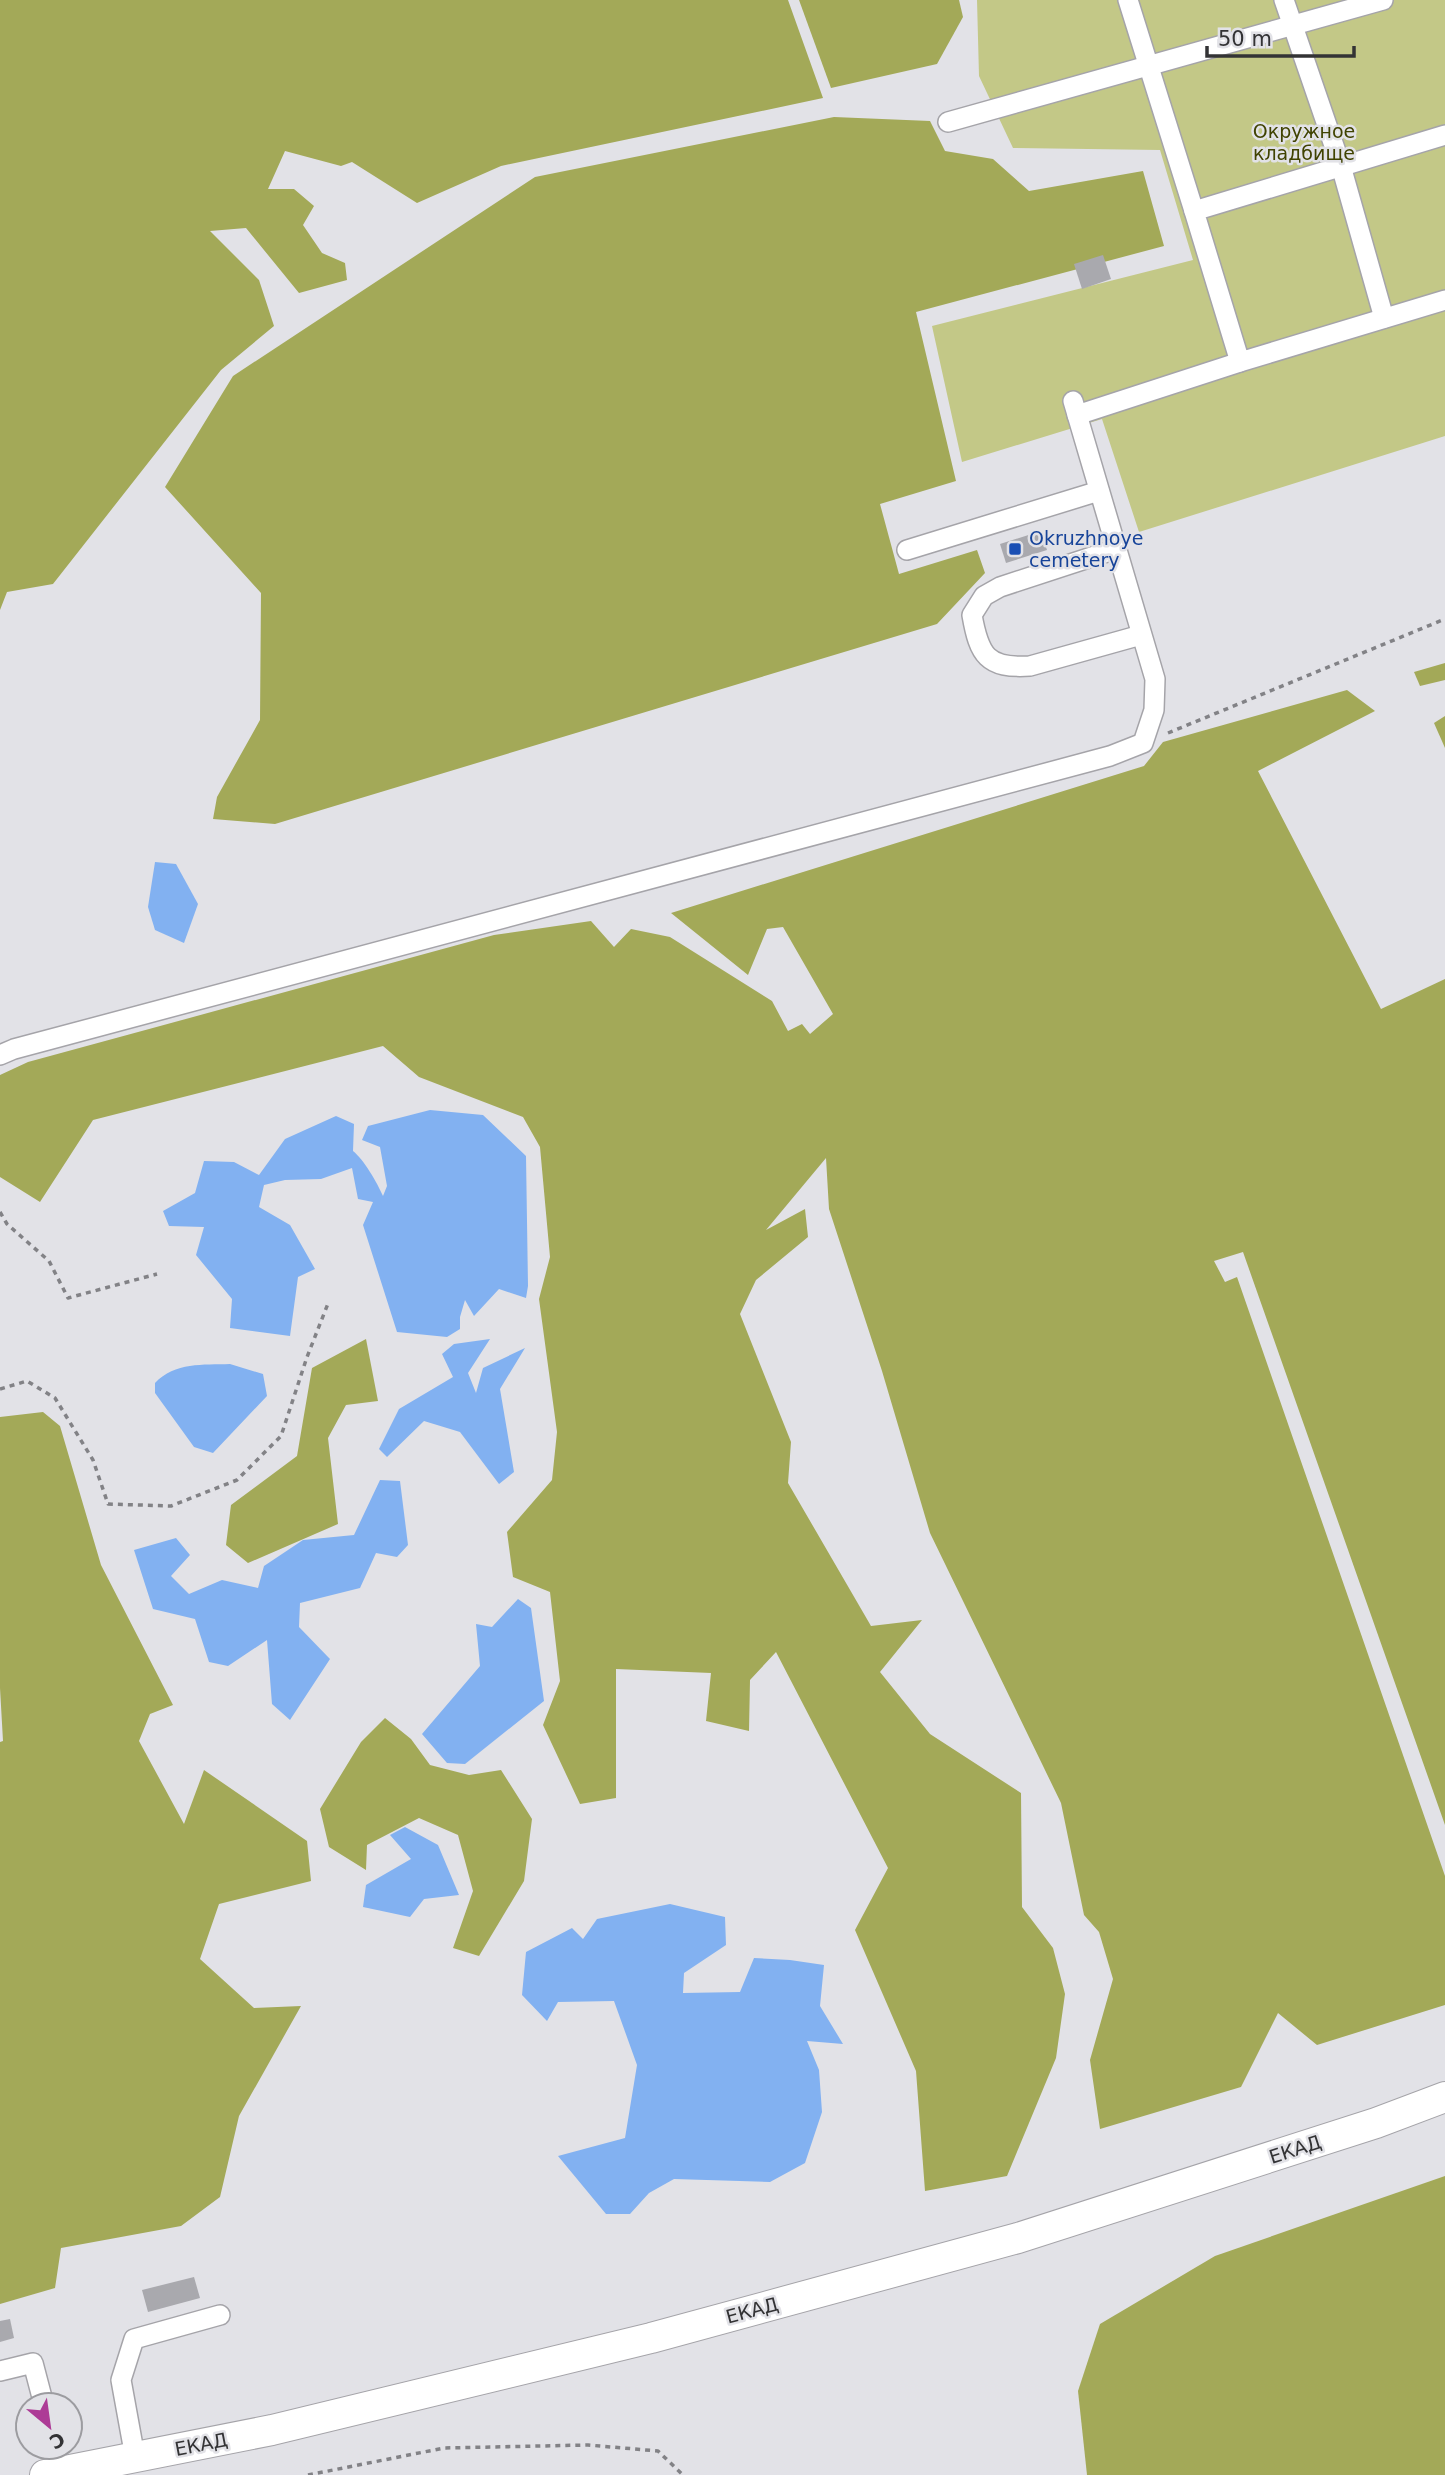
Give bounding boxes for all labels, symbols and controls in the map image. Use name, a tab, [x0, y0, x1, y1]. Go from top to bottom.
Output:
scale bar	[1207, 14, 1354, 58]
text: 50 m	[1218, 27, 1272, 51]
park label: Окружное кладбище	[1253, 120, 1355, 164]
place label: Okruzhnoye cemetery	[1029, 527, 1143, 571]
marker: Okruzhnoye cemetery	[1007, 541, 1023, 557]
street label: ЕКАД	[1266, 2130, 1324, 2168]
street label: ЕКАД	[723, 2292, 781, 2328]
north arrow	[14, 2391, 84, 2461]
text: С	[46, 2428, 69, 2454]
street label: ЕКАД	[173, 2428, 229, 2460]

